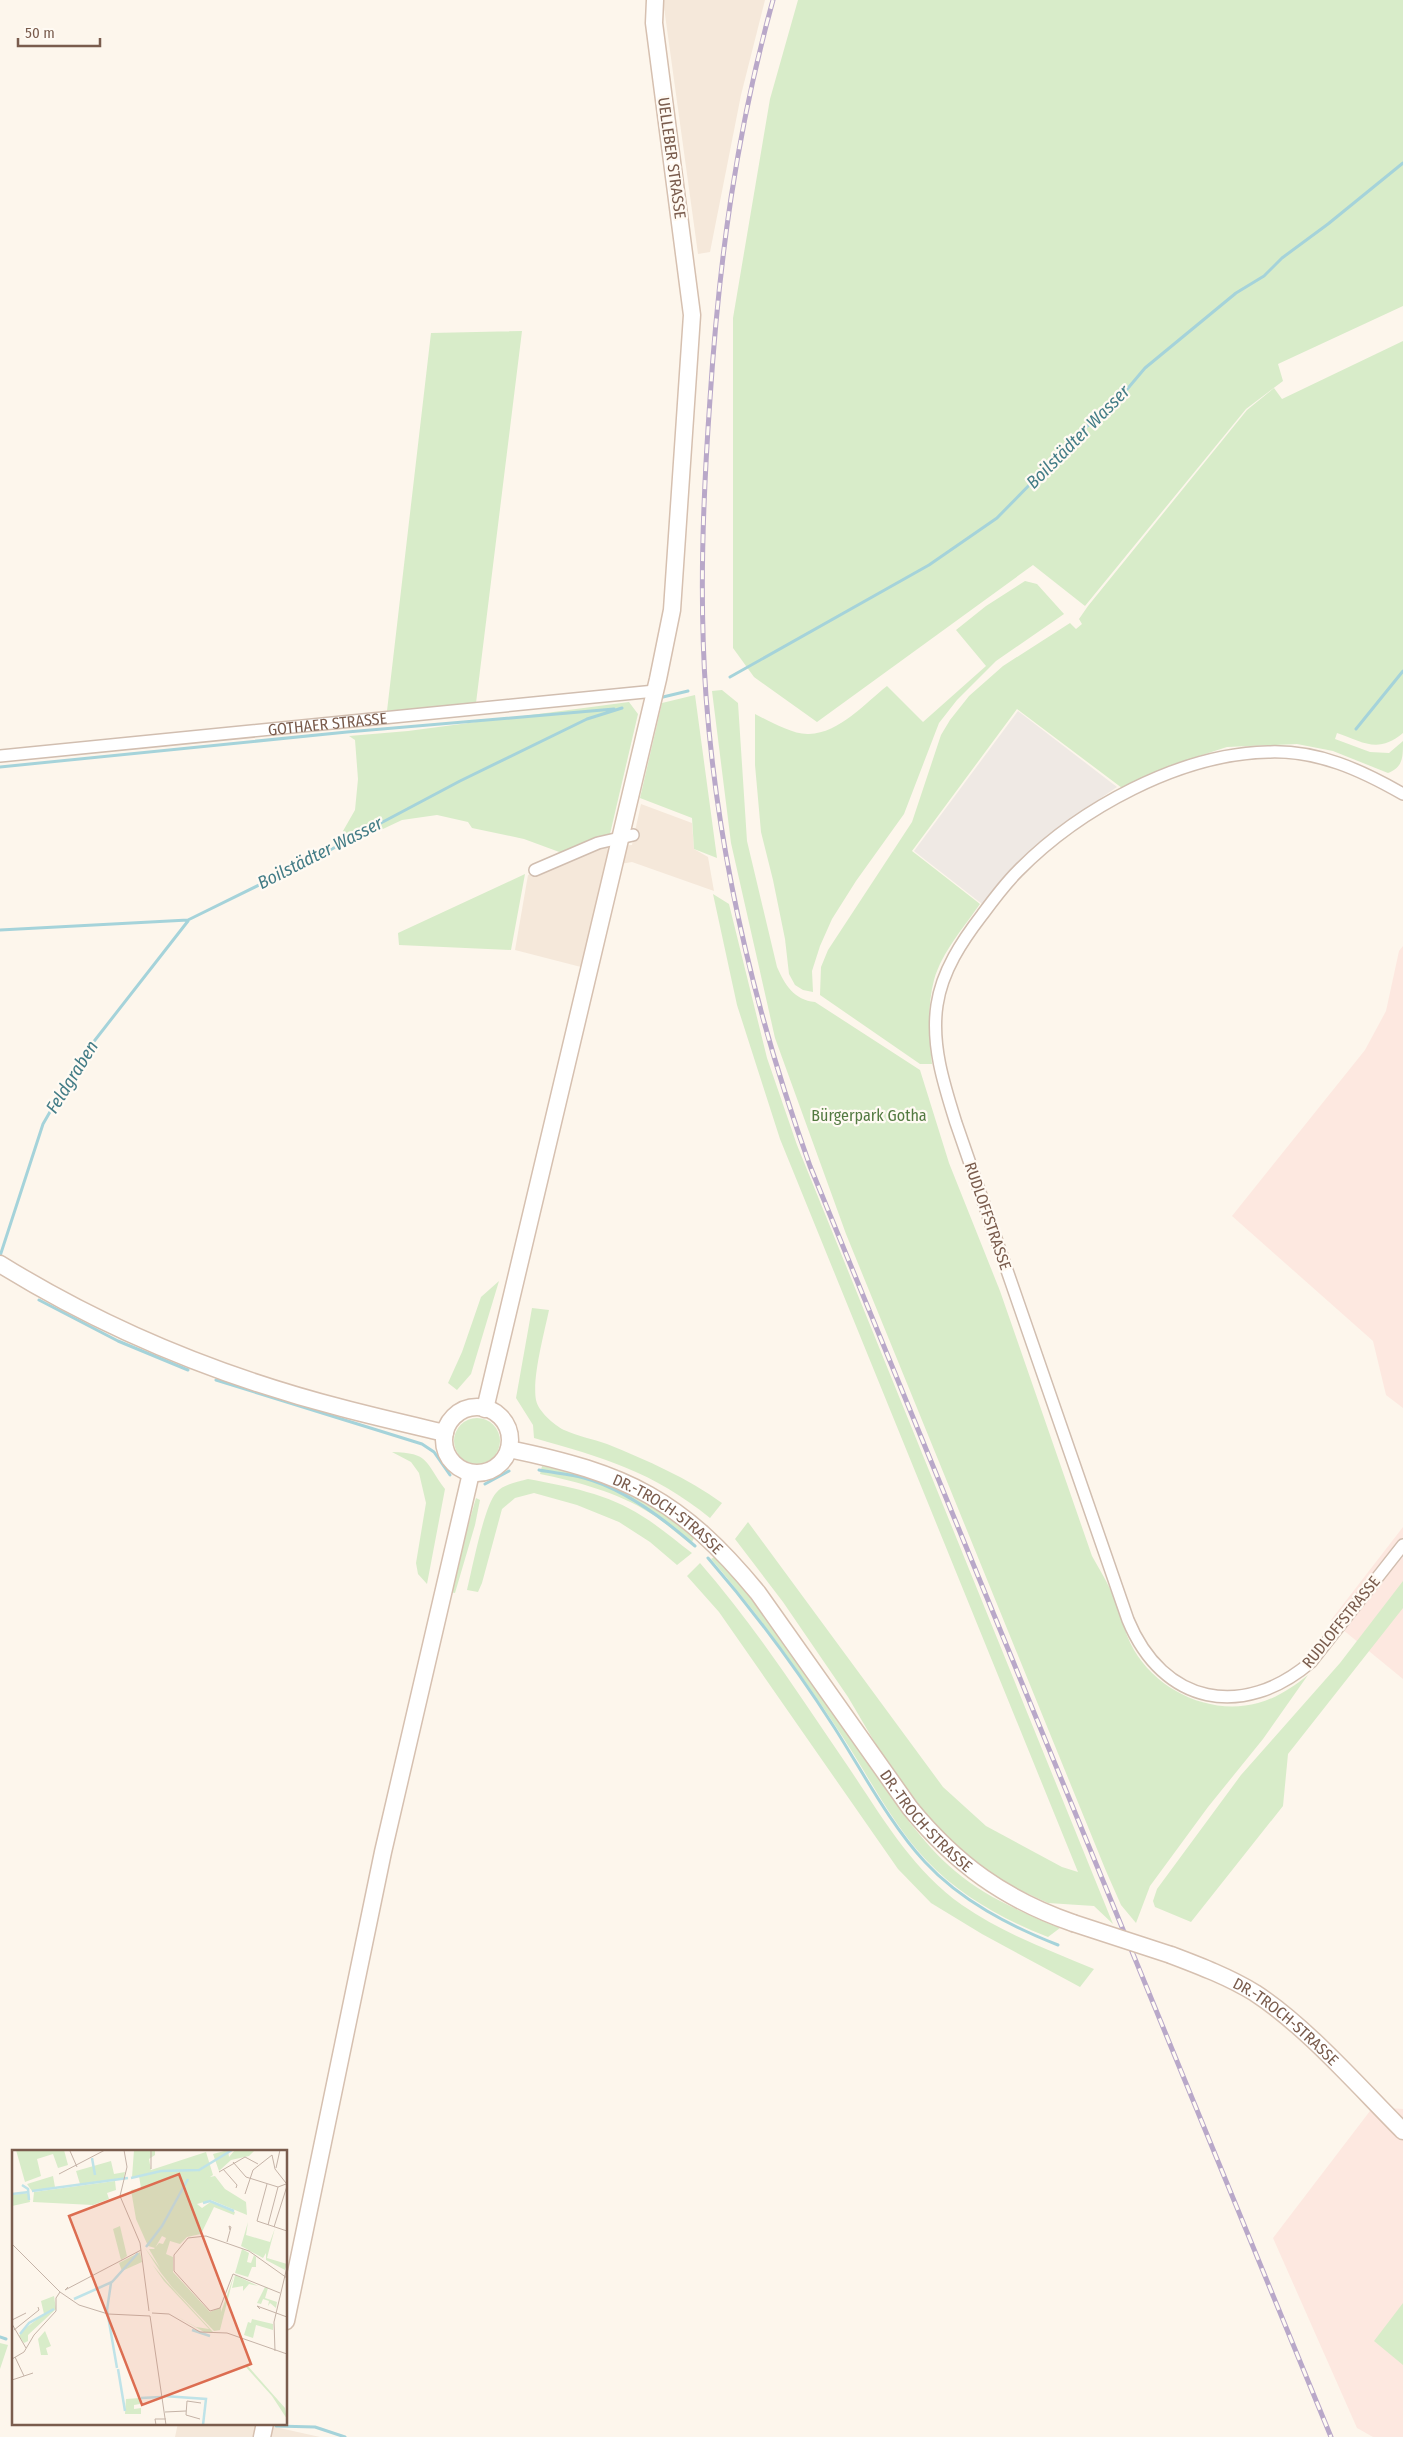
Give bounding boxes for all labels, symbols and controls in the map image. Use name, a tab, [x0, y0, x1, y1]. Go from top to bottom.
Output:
scale bar	[18, 15, 100, 47]
text: 50 m	[25, 24, 55, 42]
street label: UELLEBER STRASSE	[654, 96, 690, 220]
water label: Boilstädter Wasser	[1022, 380, 1135, 493]
street label: GOTHAER STRASSE	[267, 708, 388, 739]
water label: Boilstädter Wasser	[254, 812, 387, 894]
water label: Feldgraben	[41, 1036, 103, 1118]
park label: Bürgerpark Gotha	[811, 1106, 927, 1125]
street label: RUDLOFFSTRASSE	[961, 1160, 1015, 1272]
street label: DR.-TROCH-STRASSE	[610, 1469, 727, 1558]
street label: RUDLOFFSTRASSE	[1298, 1572, 1384, 1672]
street label: DR.-TROCH-STRASSE	[876, 1766, 976, 1876]
street label: DR.-TROCH-STRASSE	[1230, 1973, 1343, 2069]
inset map	[12, 2150, 288, 2424]

